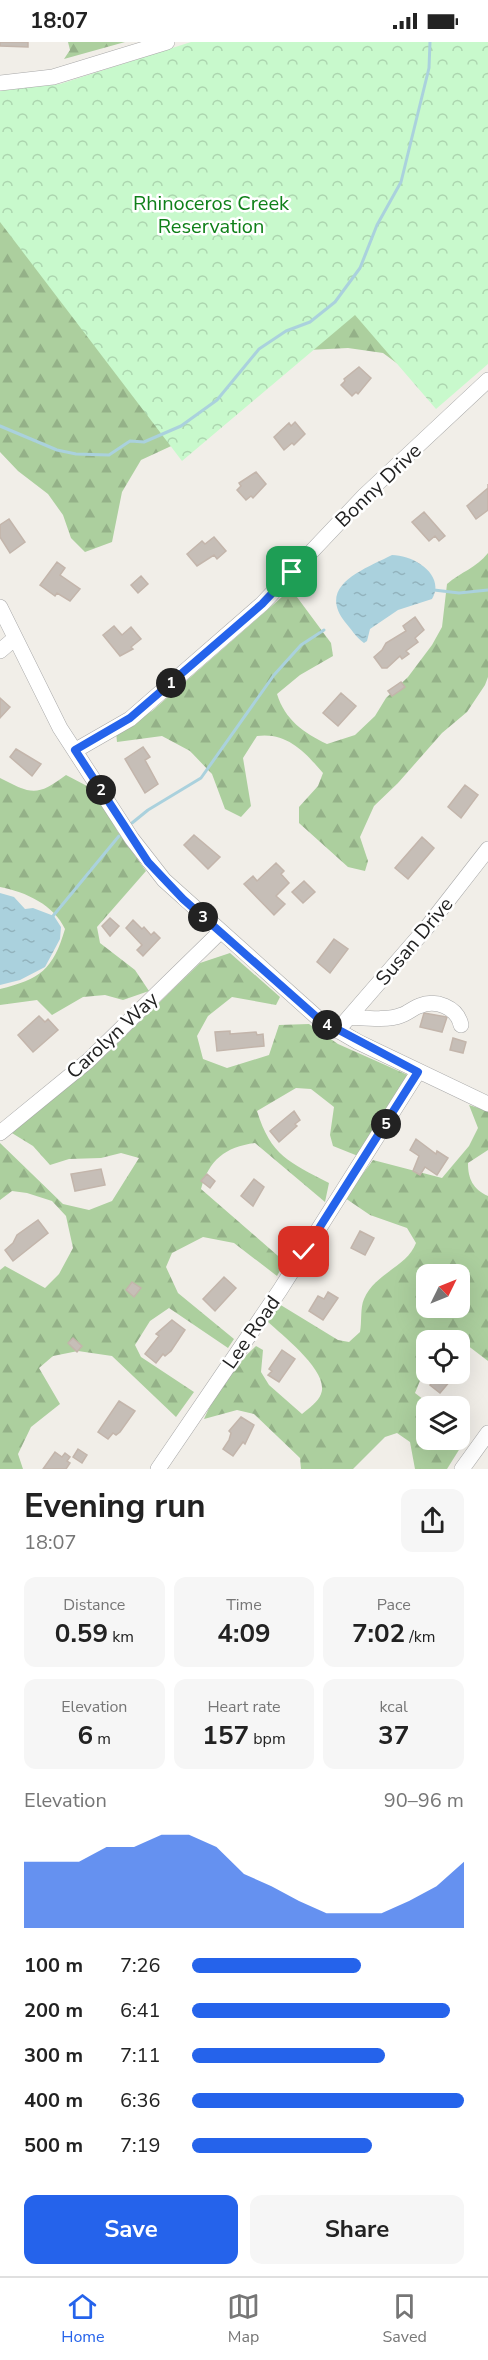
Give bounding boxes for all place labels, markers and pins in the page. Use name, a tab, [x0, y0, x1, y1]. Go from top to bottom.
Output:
pin	[266, 546, 317, 597]
pin: 1	[156, 668, 186, 698]
pin: 2	[86, 775, 116, 805]
pin: 3	[188, 902, 218, 932]
pin: 4	[312, 1010, 342, 1040]
pin: 5	[371, 1109, 401, 1139]
pin	[278, 1226, 329, 1277]

